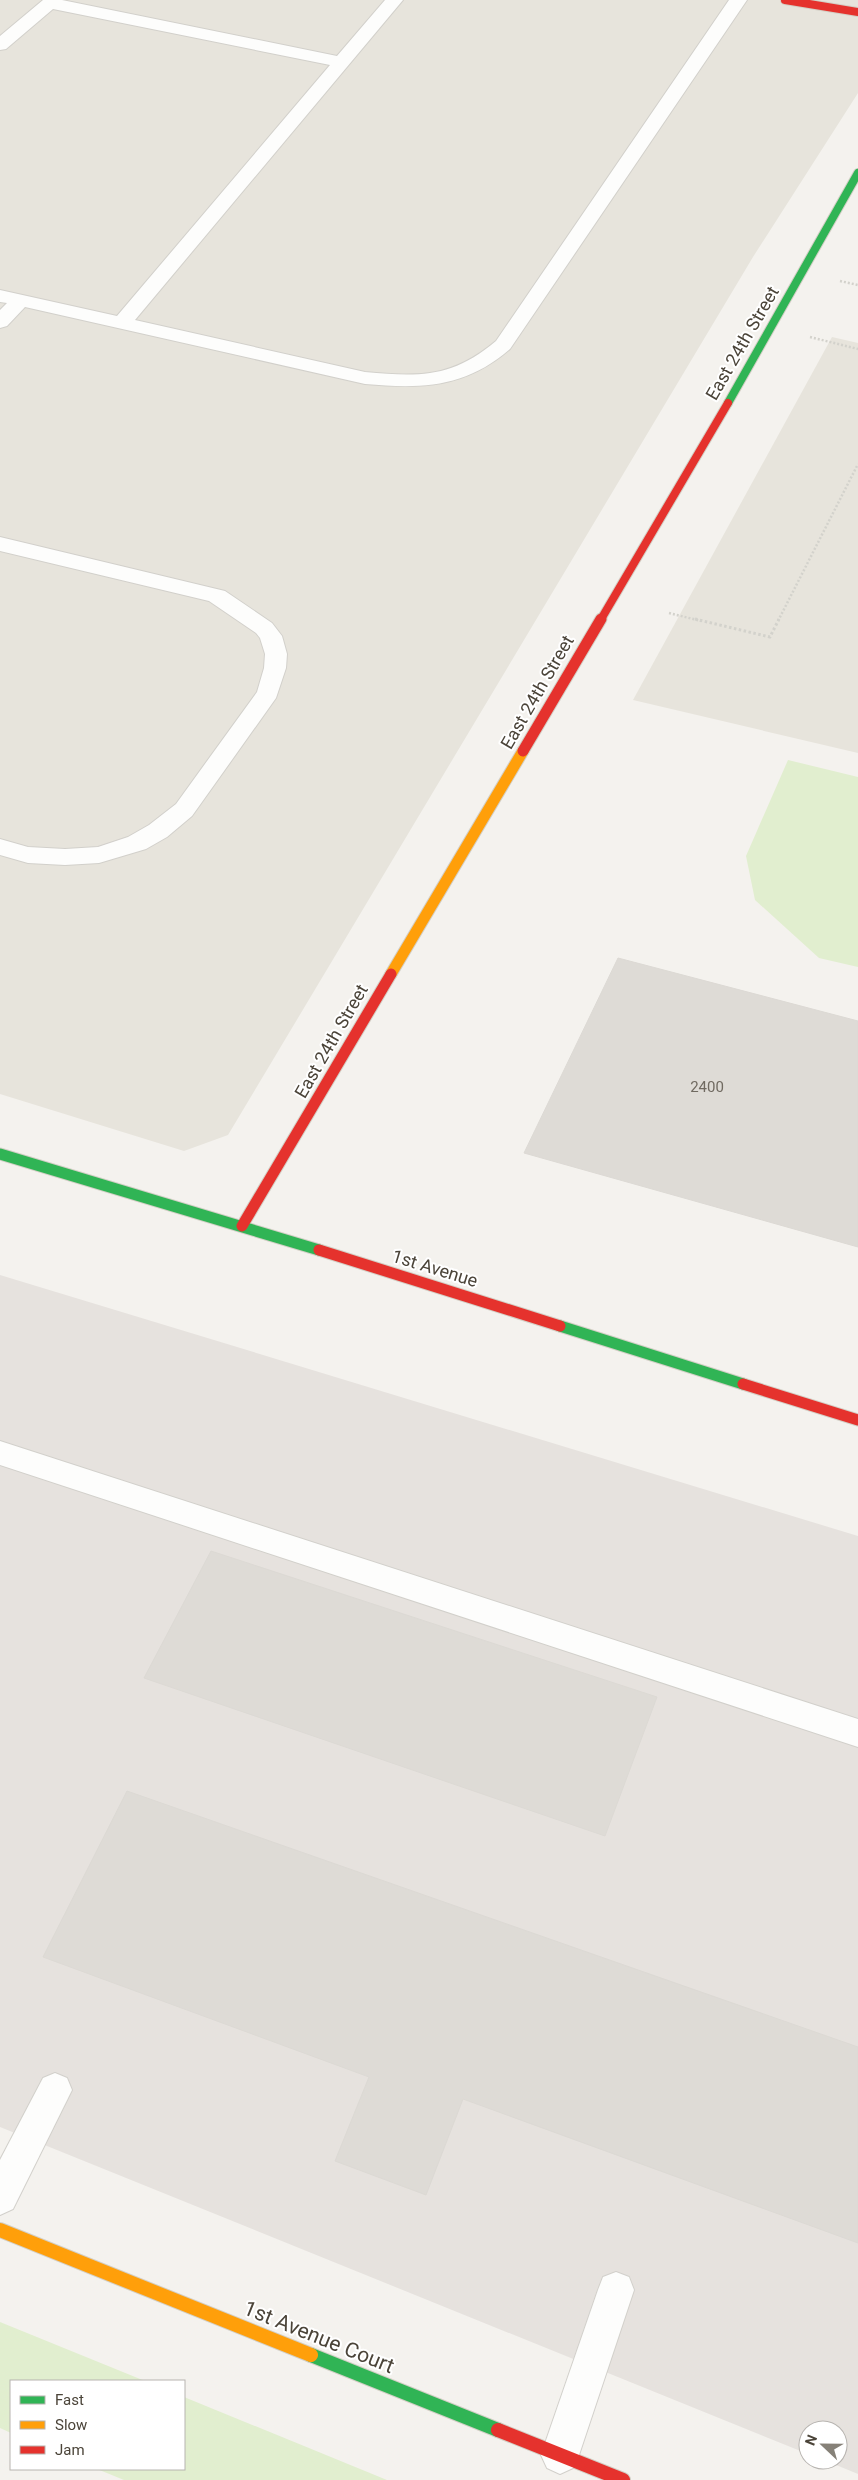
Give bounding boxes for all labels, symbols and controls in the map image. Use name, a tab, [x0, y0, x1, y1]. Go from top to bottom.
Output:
street label: East 24th Street	[701, 282, 783, 404]
street label: East 24th Street	[496, 631, 578, 753]
street label: East 24th Street	[290, 980, 372, 1102]
house number: 2400	[690, 1078, 724, 1096]
street label: 1st Avenue	[390, 1245, 480, 1291]
street label: 1st Avenue Court	[240, 2296, 398, 2378]
legend	[10, 2380, 185, 2470]
text: Fast	[55, 2391, 84, 2409]
text: Slow	[55, 2416, 87, 2434]
north arrow	[798, 2420, 848, 2470]
text: N	[802, 2433, 820, 2448]
text: Jam	[55, 2441, 85, 2459]

